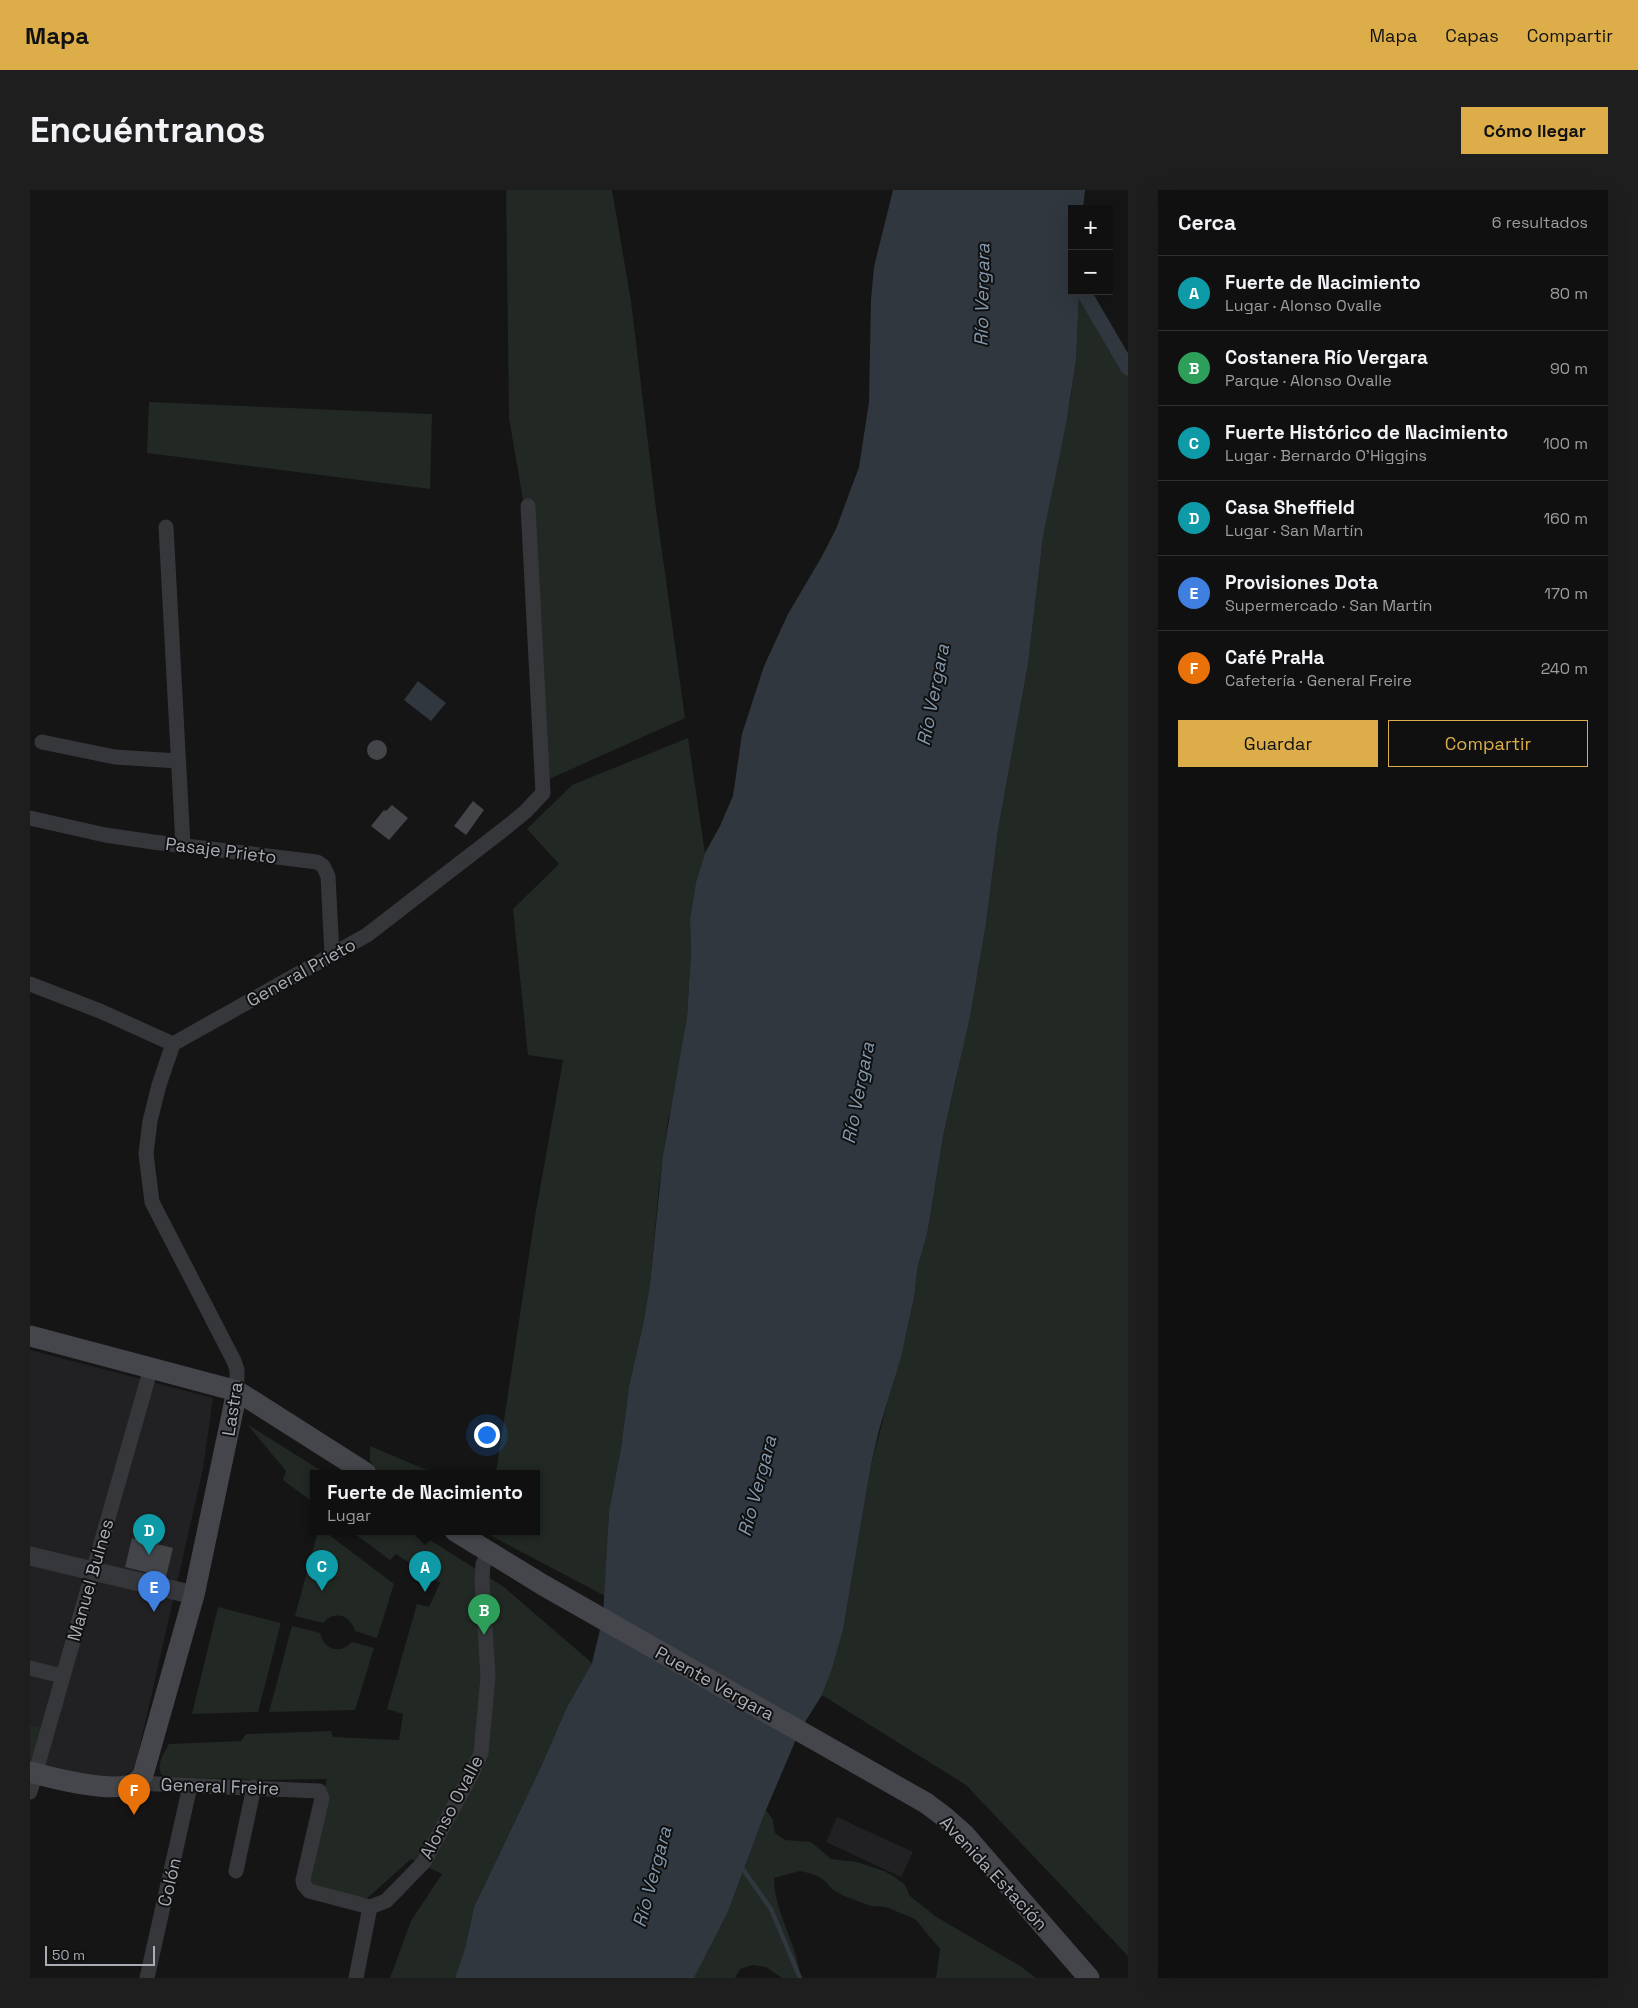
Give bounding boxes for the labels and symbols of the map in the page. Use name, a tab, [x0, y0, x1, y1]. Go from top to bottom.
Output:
water label: Río Vergara	[969, 243, 995, 347]
water label: Río Vergara	[911, 642, 955, 748]
street label: Pasaje Prieto	[164, 832, 278, 868]
street label: General Prieto	[242, 932, 360, 1012]
water label: Río Vergara	[836, 1040, 880, 1146]
street label: Lastra	[216, 1380, 248, 1438]
your location	[474, 1422, 500, 1448]
water label: Río Vergara	[732, 1433, 782, 1539]
pin: D	[133, 1514, 165, 1555]
street label: Manuel Bulnes	[62, 1516, 118, 1644]
pin: C	[306, 1550, 338, 1591]
pin: A	[409, 1551, 441, 1592]
pin: E	[138, 1571, 170, 1612]
pin: B	[468, 1594, 500, 1635]
street label: Puente Vergara	[651, 1641, 779, 1725]
street label: Alonso Ovalle	[414, 1751, 488, 1863]
street label: General Freire	[160, 1772, 280, 1800]
pin: F	[118, 1774, 150, 1815]
street label: Avenida Estación	[935, 1811, 1053, 1935]
water label: Río Vergara	[627, 1824, 677, 1930]
street label: Colón	[152, 1855, 186, 1909]
scale bar	[45, 1943, 155, 1966]

